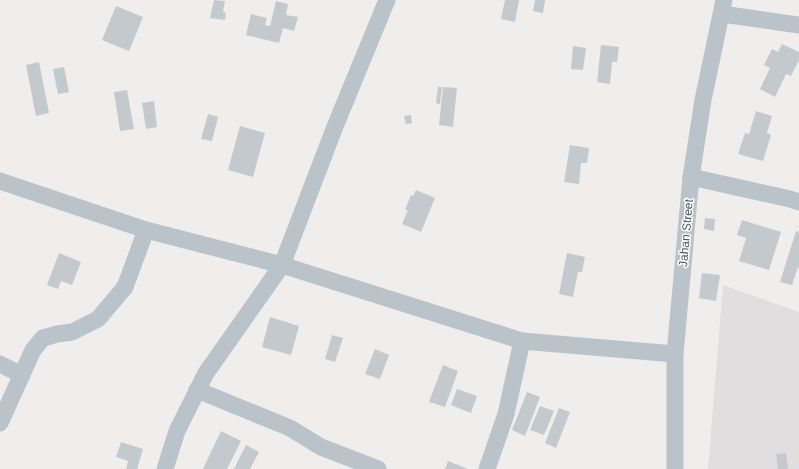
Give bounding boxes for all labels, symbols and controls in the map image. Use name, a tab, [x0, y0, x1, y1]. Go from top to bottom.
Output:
street label: Jahan Street	[676, 198, 696, 268]

